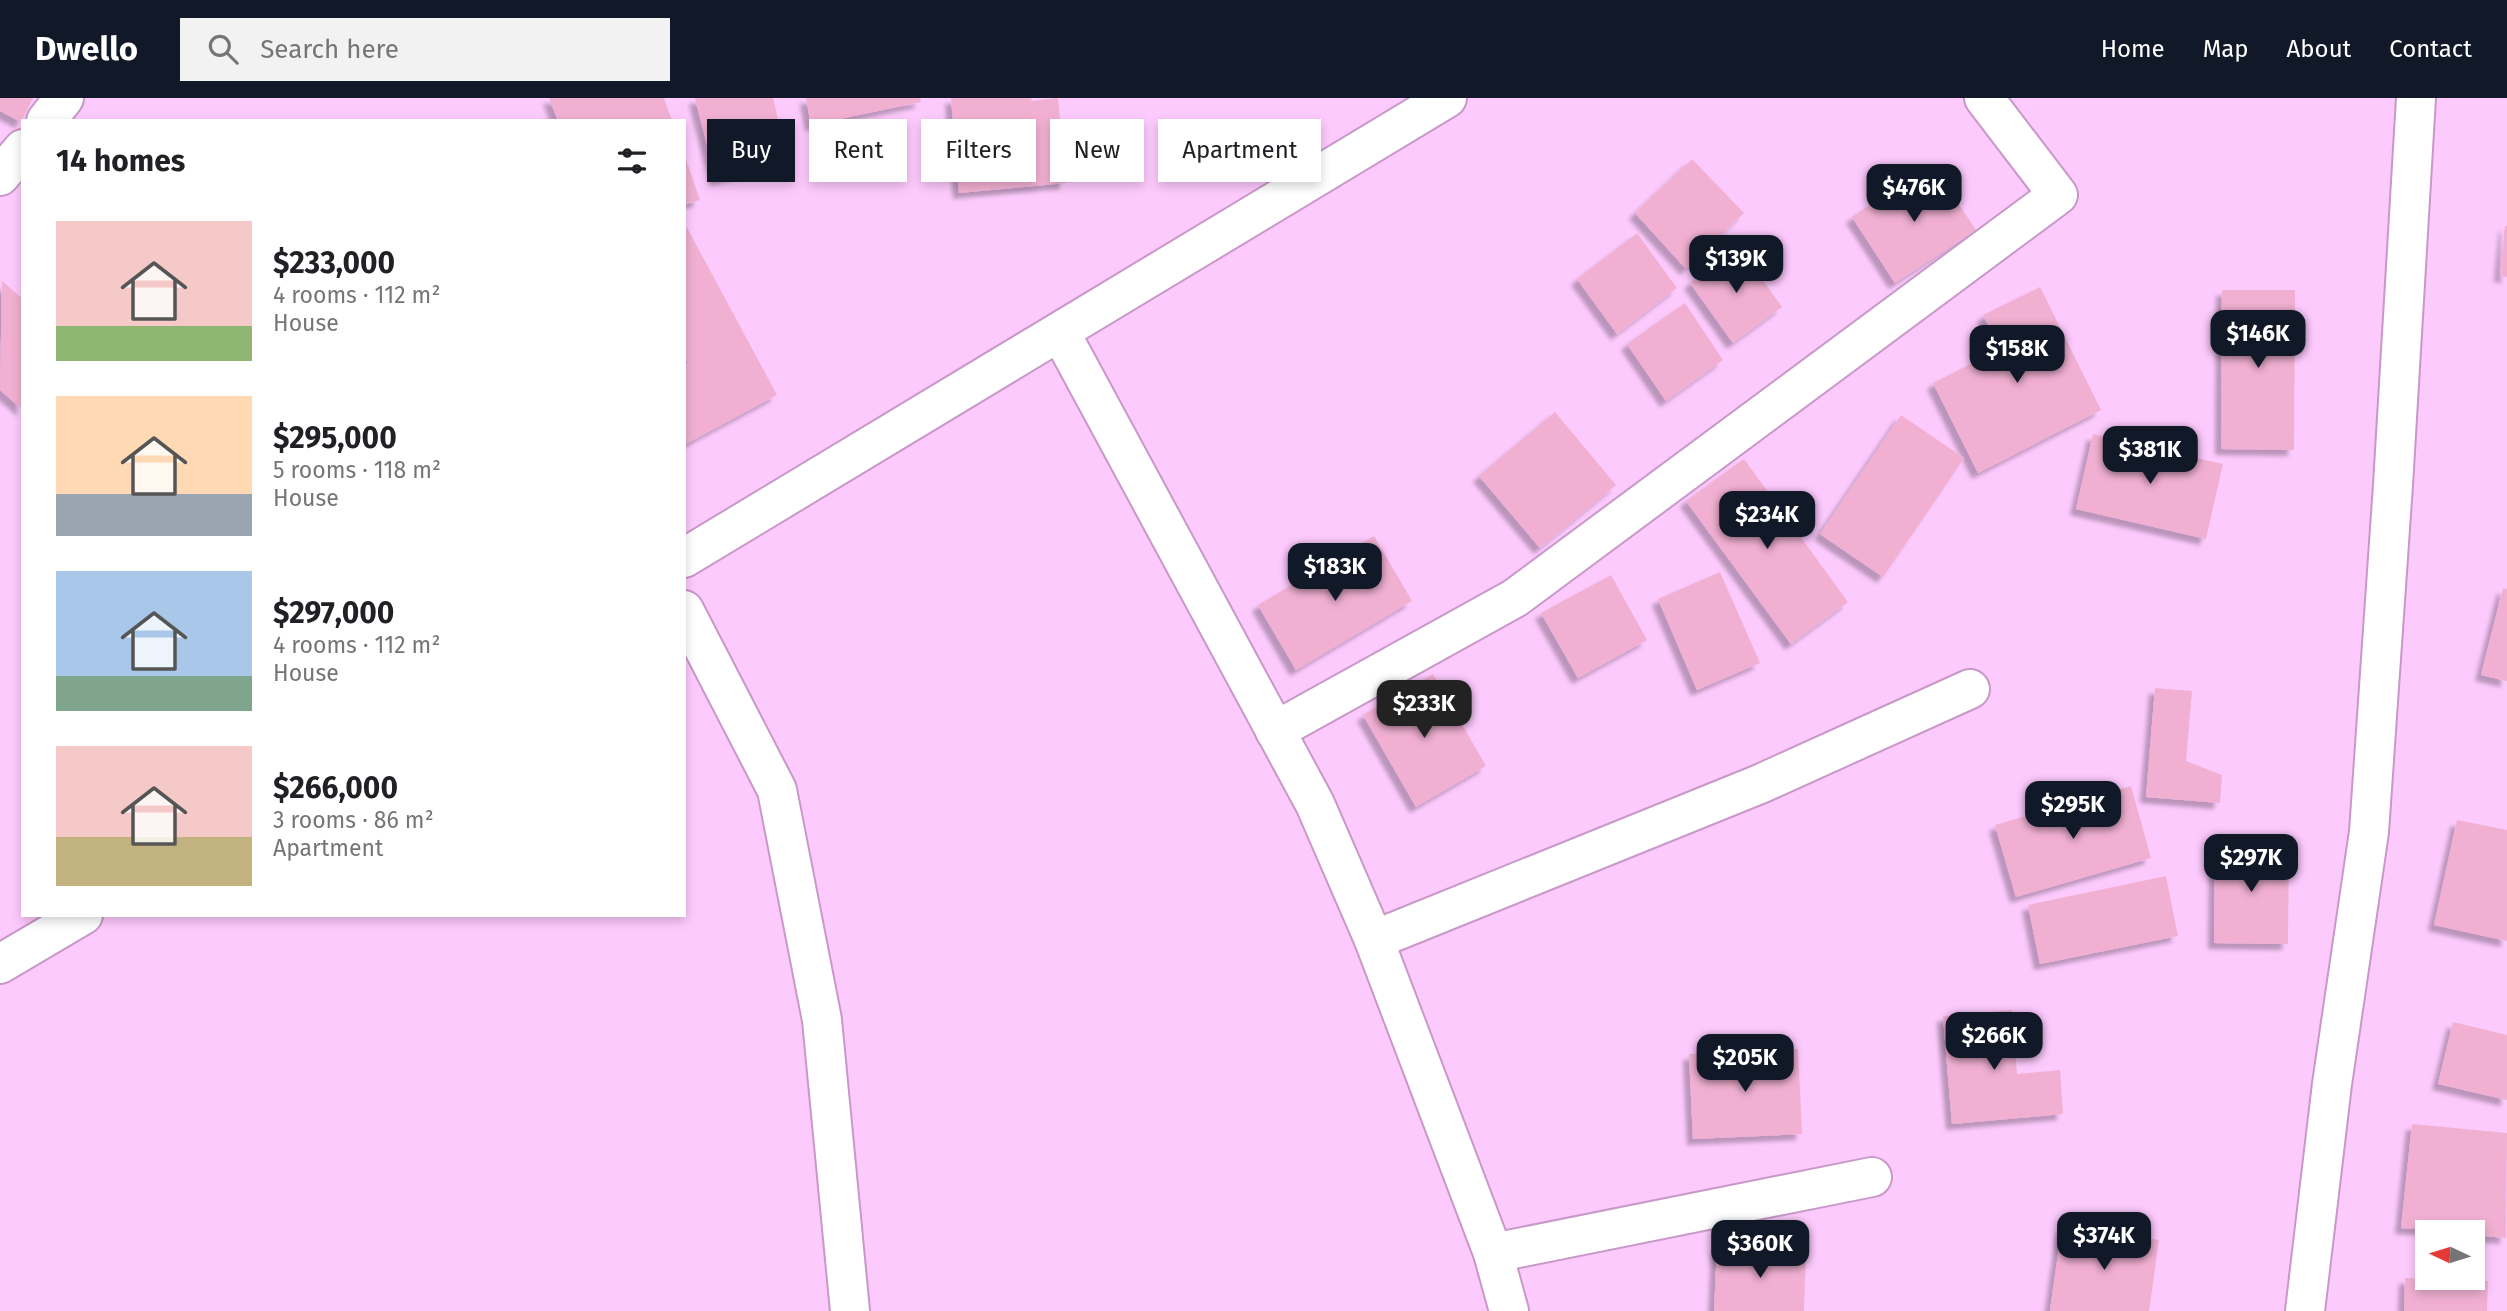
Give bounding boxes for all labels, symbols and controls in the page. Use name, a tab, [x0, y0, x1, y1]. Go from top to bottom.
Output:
search box	[180, 18, 670, 81]
text: Dwello	[35, 29, 138, 69]
icon: search	[204, 30, 242, 68]
text: Search here	[260, 34, 399, 65]
text: Home	[2101, 35, 2165, 63]
text: Map	[2203, 35, 2249, 63]
text: About	[2287, 35, 2351, 63]
text: Contact	[2389, 35, 2472, 63]
chip: Buy	[707, 119, 795, 182]
chip: Rent	[809, 119, 907, 182]
chip: Filters	[921, 119, 1036, 182]
chip: New	[1050, 119, 1144, 182]
chip: Apartment	[1158, 119, 1321, 182]
icon: filters	[613, 142, 651, 180]
text: 14 homes	[56, 143, 185, 179]
pin: $476K	[1865, 164, 1963, 224]
text: $476K	[1883, 173, 1945, 201]
pin: $139K	[1687, 236, 1785, 295]
text: $139K	[1705, 244, 1767, 272]
text: $233,000	[273, 245, 395, 281]
icon: home	[112, 249, 196, 333]
text: 4 rooms · 112 m²	[273, 281, 440, 309]
text: House	[273, 309, 339, 337]
pin: $146K	[2209, 310, 2307, 370]
text: $146K	[2227, 319, 2290, 347]
pin: $158K	[1968, 326, 2066, 385]
text: $158K	[1986, 334, 2048, 362]
text: $295,000	[273, 420, 397, 456]
icon: home	[112, 424, 196, 508]
pin: $381K	[2101, 426, 2199, 486]
text: $381K	[2119, 435, 2181, 463]
text: 5 rooms · 118 m²	[273, 456, 441, 484]
text: House	[273, 484, 339, 512]
pin: $234K	[1718, 491, 1816, 551]
text: $234K	[1735, 500, 1799, 528]
pin: $183K	[1286, 544, 1384, 603]
text: $183K	[1304, 552, 1366, 580]
text: $297,000	[273, 595, 394, 631]
icon: home	[112, 599, 196, 683]
text: 4 rooms · 112 m²	[273, 631, 440, 659]
text: House	[273, 659, 339, 687]
pin: $233K	[1375, 680, 1473, 740]
text: $233K	[1393, 689, 1455, 717]
text: $266,000	[273, 770, 398, 806]
icon: home	[112, 774, 196, 858]
pin: $295K	[2024, 782, 2122, 841]
text: $295K	[2041, 790, 2105, 818]
text: 3 rooms · 86 m²	[273, 806, 434, 834]
text: Apartment	[273, 834, 383, 862]
pin: $297K	[2202, 834, 2300, 894]
text: $297K	[2220, 843, 2282, 871]
pin: $266K	[1945, 1012, 2043, 1072]
text: $266K	[1962, 1021, 2026, 1049]
pin: $205K	[1696, 1034, 1794, 1094]
text: $205K	[1713, 1043, 1777, 1071]
pin: $374K	[2055, 1212, 2153, 1272]
pin: $360K	[1711, 1220, 1809, 1280]
north arrow	[2415, 1220, 2485, 1290]
map controls	[2415, 1220, 2485, 1290]
text: $374K	[2073, 1221, 2135, 1249]
text: $360K	[1727, 1229, 1793, 1257]

